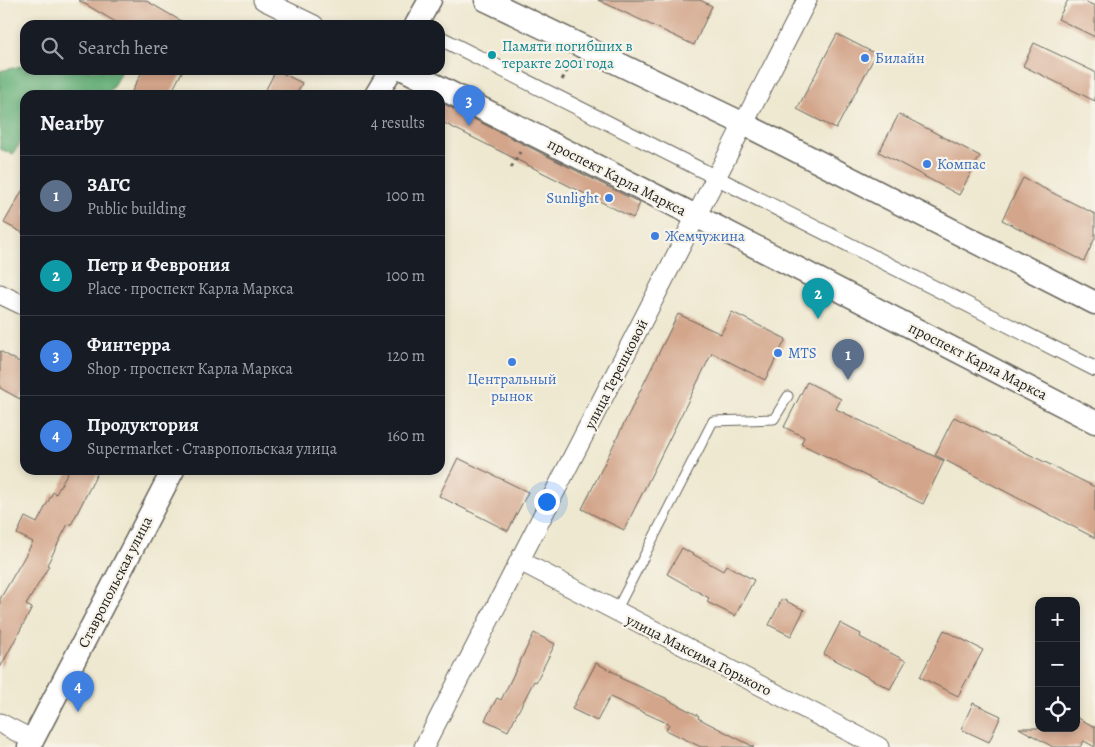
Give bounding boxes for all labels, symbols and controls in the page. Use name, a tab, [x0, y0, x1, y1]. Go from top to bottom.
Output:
search box	[20, 20, 445, 75]
icon: search	[38, 34, 66, 62]
text: Search here	[78, 35, 168, 61]
place label: Памяти погибших в теракте 2001 года	[502, 36, 633, 73]
place label: Билайн	[875, 48, 925, 68]
marker: Памяти погибших в теракте 2001 года	[486, 49, 498, 61]
marker: Билайн	[859, 52, 871, 64]
pin: 3	[453, 85, 485, 126]
text: Nearby	[40, 109, 103, 137]
text: 4 results	[371, 112, 425, 134]
street label: проспект Карла Маркса	[544, 133, 690, 221]
place label: Компас	[937, 154, 986, 174]
marker: Компас	[921, 158, 933, 170]
text: ЗАГС	[87, 172, 131, 198]
text: 1	[53, 185, 59, 207]
text: 100 m	[386, 185, 425, 207]
place label: Sunlight	[546, 188, 599, 208]
marker: Sunlight	[603, 192, 615, 204]
text: Public building	[87, 198, 186, 220]
place label: Жемчужина	[665, 226, 745, 246]
marker: Жемчужина	[649, 230, 661, 242]
text: Петр и Феврония	[87, 252, 230, 278]
text: 2	[52, 265, 60, 287]
text: 100 m	[386, 265, 425, 287]
text: Place · проспект Карла Маркса	[87, 278, 294, 300]
pin: 2	[802, 278, 834, 319]
street label: улица Терешковой	[579, 315, 652, 433]
street label: проспект Карла Маркса	[905, 317, 1051, 405]
text: Финтерра	[87, 332, 171, 358]
pin: 1	[832, 339, 864, 380]
place label: MTS	[788, 343, 817, 363]
text: 3	[53, 345, 59, 367]
text: 120 m	[387, 345, 425, 367]
marker: MTS	[772, 347, 784, 359]
marker: Центральный рынок	[506, 356, 518, 368]
text: Shop · проспект Карла Маркса	[87, 358, 293, 380]
place label: Центральный рынок	[467, 369, 557, 406]
text: Продуктория	[87, 412, 199, 438]
text: 4	[52, 425, 60, 447]
text: 160 m	[387, 425, 425, 447]
text: Supermarket · Ставропольская улица	[87, 438, 337, 460]
your location	[534, 489, 560, 515]
street label: Ставропольская улица	[73, 513, 157, 651]
map controls	[1035, 597, 1080, 732]
button: +	[1035, 597, 1080, 642]
street label: улица Максима Горького	[622, 609, 775, 700]
button: −	[1035, 642, 1080, 687]
pin: 4	[62, 671, 94, 712]
button: locate	[1035, 687, 1080, 732]

